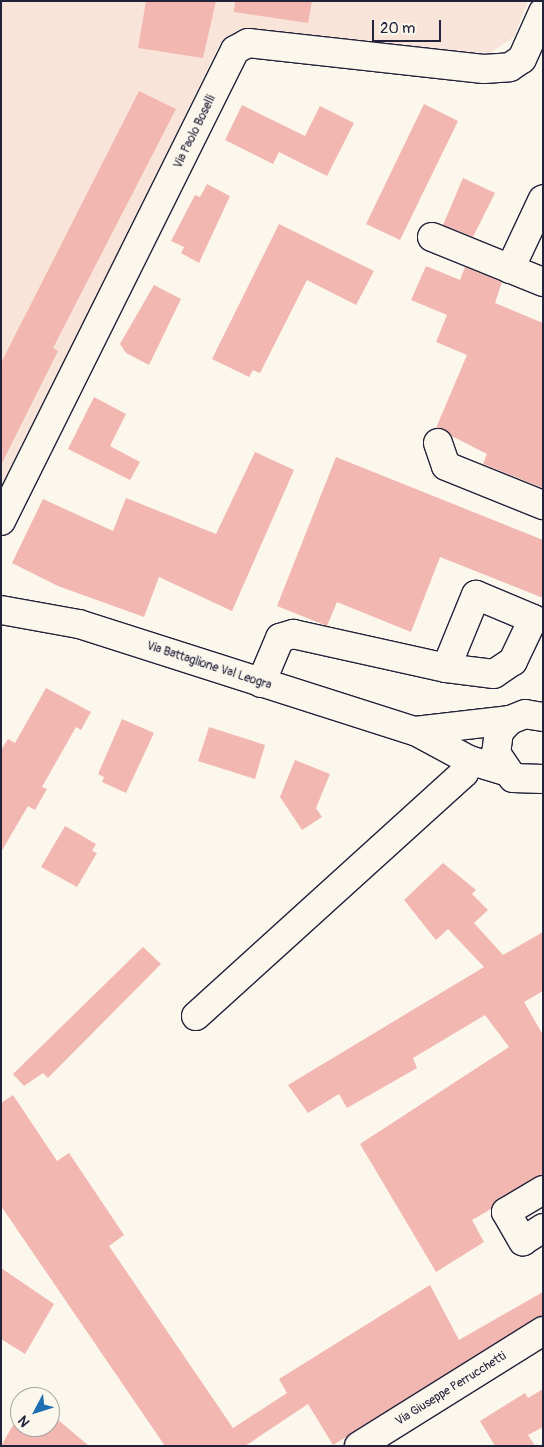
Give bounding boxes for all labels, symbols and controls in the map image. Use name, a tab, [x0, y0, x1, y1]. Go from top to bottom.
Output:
scale bar	[374, 10, 443, 42]
text: 20 m	[380, 19, 415, 38]
street label: Via Paolo Boselli	[171, 93, 219, 171]
street label: Via Battaglione Val Leogra	[145, 639, 273, 693]
street label: Via Giuseppe Perrucchetti	[393, 1349, 509, 1429]
north arrow	[10, 1387, 60, 1437]
text: N	[14, 1412, 33, 1430]

